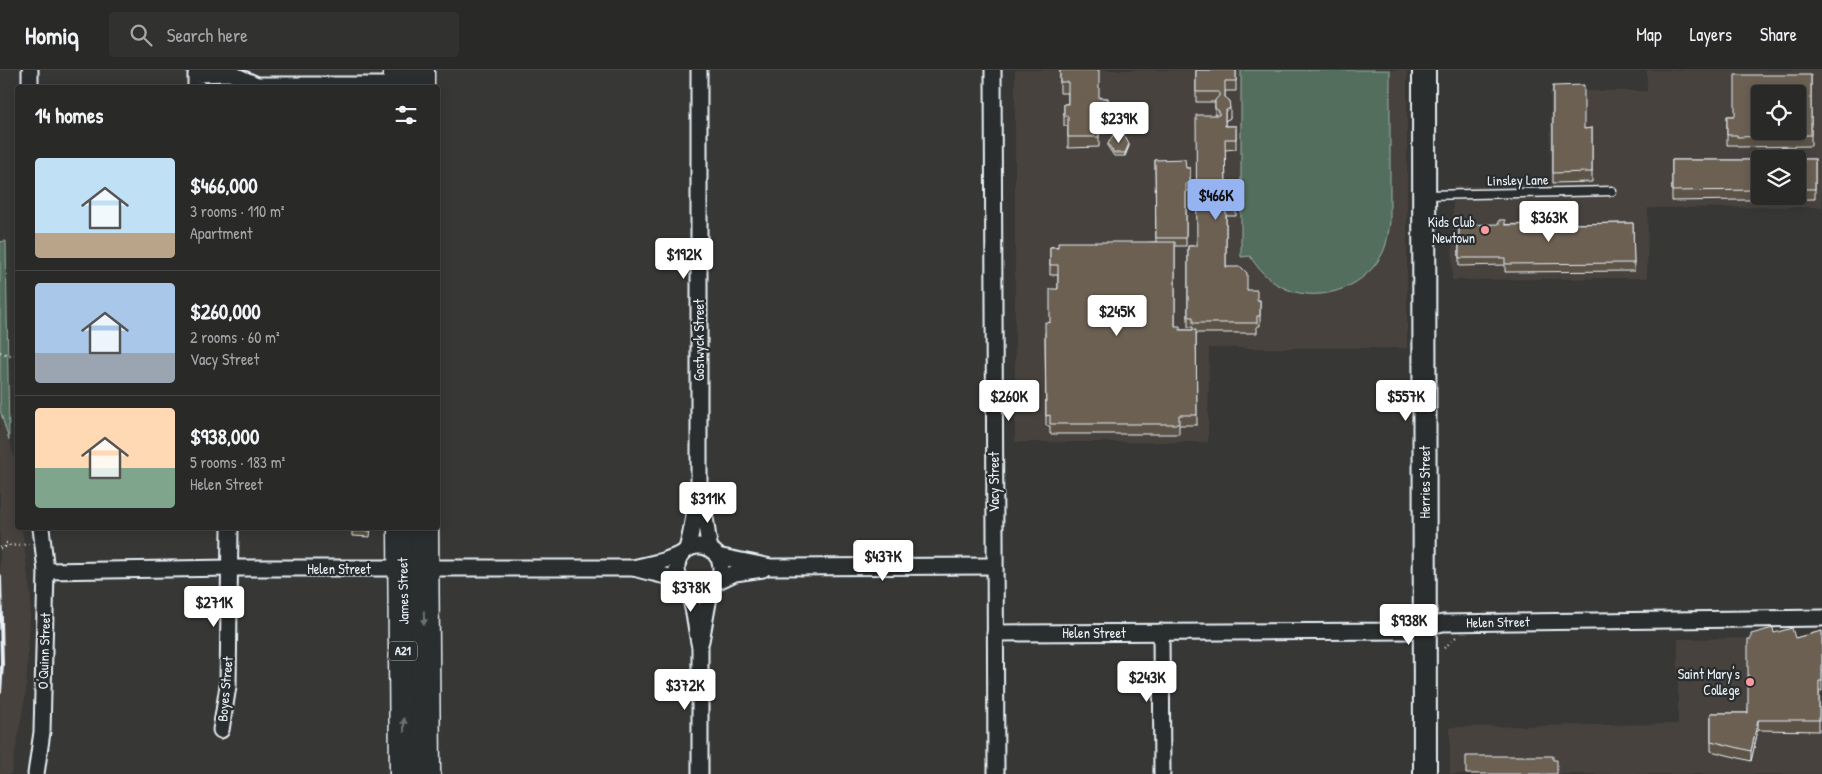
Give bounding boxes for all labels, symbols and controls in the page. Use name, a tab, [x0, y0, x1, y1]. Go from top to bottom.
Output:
search box	[109, 12, 459, 57]
text: Homiq	[25, 19, 79, 51]
icon: search	[127, 21, 155, 49]
text: Search here	[167, 22, 248, 48]
text: Map	[1636, 22, 1662, 47]
text: Layers	[1690, 22, 1732, 47]
text: Share	[1760, 22, 1797, 47]
map controls	[1751, 85, 1806, 205]
button: locate	[1751, 85, 1806, 140]
text: 14 homes	[35, 101, 103, 130]
icon: filters	[392, 101, 420, 129]
pin: $239K	[1084, 102, 1154, 144]
text: $239K	[1100, 107, 1138, 129]
button: layers	[1751, 150, 1806, 205]
street label: Linsley Lane	[1487, 169, 1549, 191]
text: $466,000	[190, 171, 258, 200]
icon: home	[75, 178, 135, 238]
pin: $466K	[1181, 178, 1251, 221]
text: $466K	[1198, 184, 1234, 206]
text: 3 rooms · 110 m²	[190, 200, 285, 222]
pin: $363K	[1514, 200, 1584, 243]
text: $363K	[1530, 206, 1568, 228]
place label: Kids Club Newtown	[1428, 212, 1475, 247]
text: Apartment	[190, 222, 253, 244]
marker: Kids Club Newtown	[1479, 224, 1491, 236]
pin: $192K	[649, 238, 719, 280]
text: $192K	[666, 243, 702, 265]
pin: $245K	[1082, 294, 1152, 337]
text: $260,000	[190, 297, 261, 326]
street label: Gostwyck Street	[689, 299, 709, 381]
text: $245K	[1099, 300, 1135, 322]
icon: home	[75, 303, 135, 363]
text: 2 rooms · 60 m²	[190, 326, 280, 348]
text: Vacy Street	[190, 348, 259, 370]
pin: $260K	[974, 380, 1044, 422]
pin: $557K	[1371, 380, 1441, 422]
text: $260K	[990, 385, 1028, 407]
text: $557K	[1387, 385, 1425, 407]
text: $938,000	[190, 422, 259, 451]
icon: home	[75, 428, 135, 488]
street label: Herries Street	[1415, 445, 1434, 518]
text: 5 rooms · 183 m²	[190, 451, 285, 473]
street label: Vacy Street	[984, 452, 1004, 512]
text: Helen Street	[190, 473, 263, 495]
pin: $311K	[673, 482, 743, 524]
text: $311K	[690, 487, 726, 509]
pin: $437K	[848, 540, 918, 582]
text: $437K	[864, 545, 902, 567]
street label: James Street	[392, 557, 413, 625]
street label: Helen Street	[307, 559, 371, 578]
pin: $378K	[656, 570, 726, 613]
text: $378K	[672, 576, 710, 598]
pin: $271K	[179, 586, 249, 628]
text: $271K	[195, 591, 233, 613]
pin: $938K	[1374, 604, 1444, 646]
text: $938K	[1391, 609, 1427, 631]
one-way arrow	[421, 610, 429, 626]
street label: Helen Street	[1466, 611, 1530, 632]
street label: O'Quinn Street	[33, 612, 54, 690]
street label: Helen Street	[1062, 623, 1126, 642]
road number: A21	[389, 642, 417, 660]
street label: Boyes Street	[212, 655, 238, 722]
pin: $243K	[1112, 660, 1182, 703]
place label: Saint Mary's College	[1678, 664, 1740, 700]
text: $243K	[1128, 666, 1166, 688]
pin: $372K	[650, 668, 720, 711]
text: $372K	[665, 674, 705, 696]
marker: Saint Mary's College	[1744, 676, 1756, 688]
one-way arrow	[400, 717, 408, 733]

